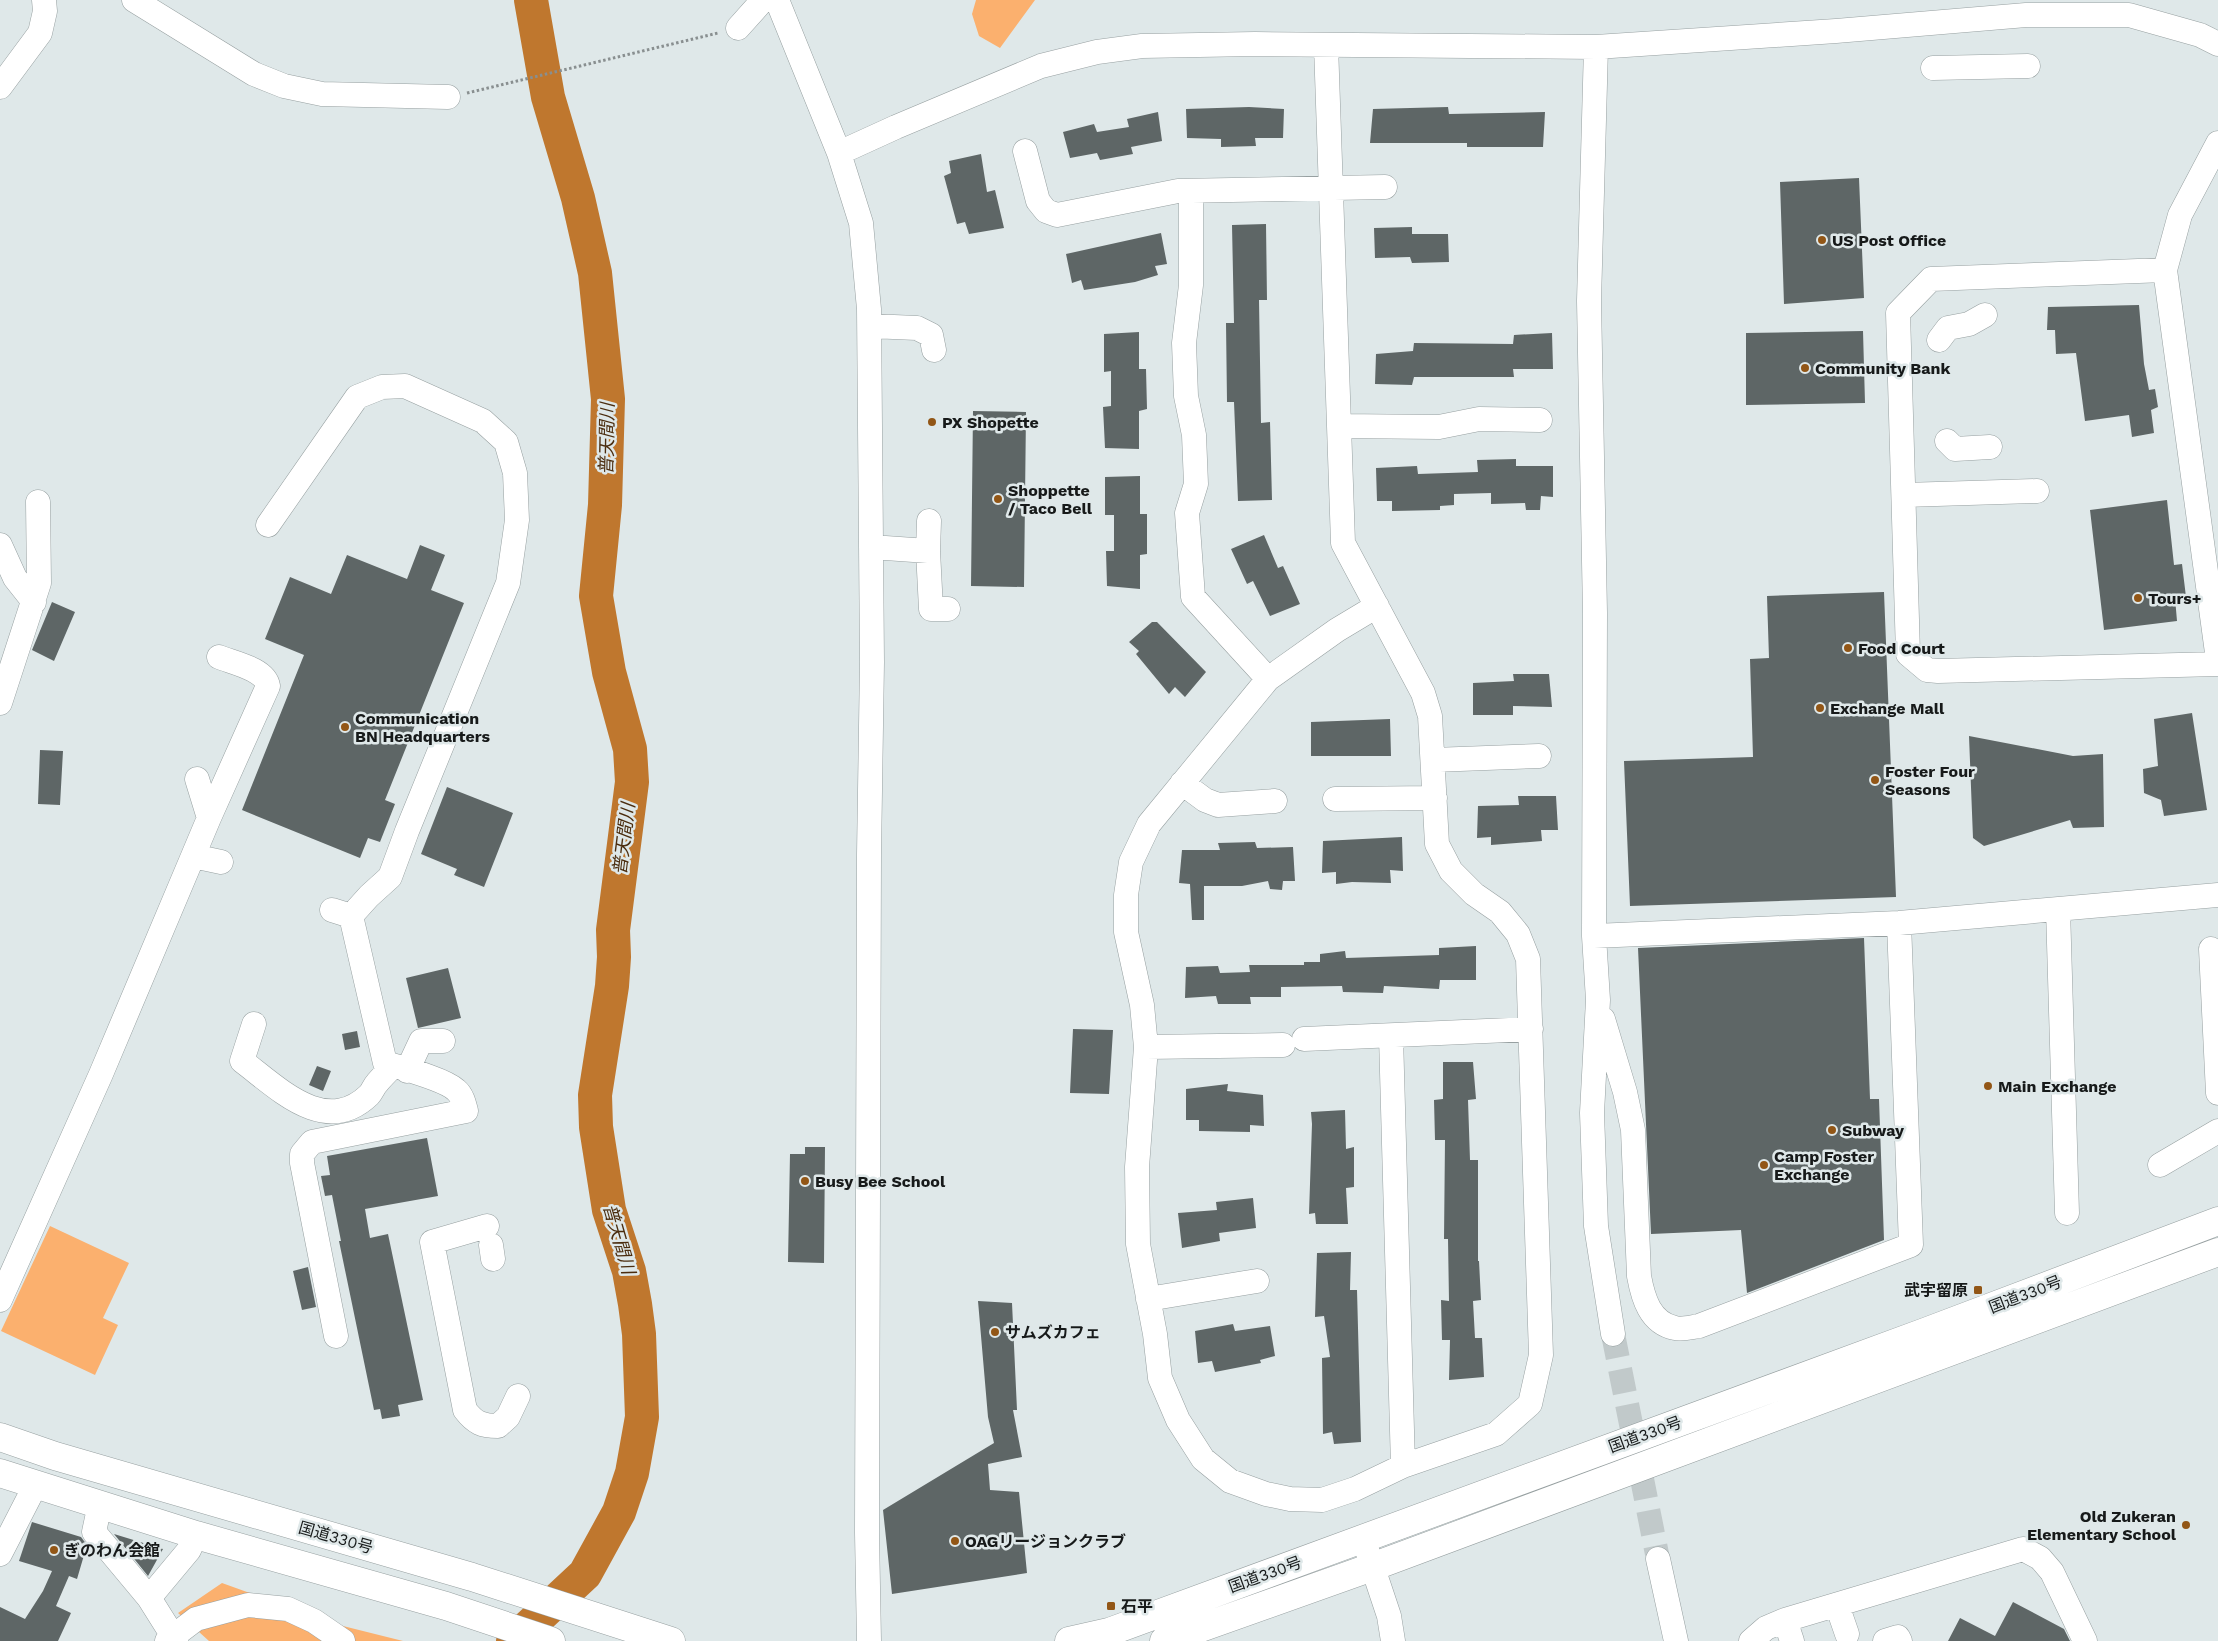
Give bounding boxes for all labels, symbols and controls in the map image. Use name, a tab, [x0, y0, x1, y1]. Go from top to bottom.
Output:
place label: US Post Office	[1832, 231, 1946, 250]
marker: US Post Office	[1816, 234, 1828, 246]
place label: Community Bank	[1815, 359, 1950, 378]
marker: Community Bank	[1799, 362, 1811, 374]
water label: 普天間川	[595, 401, 618, 475]
place label: PX Shopette	[942, 413, 1039, 432]
marker: PX Shopette	[926, 416, 938, 428]
place label: Shoppette / Taco Bell	[1008, 481, 1093, 518]
marker: Shoppette / Taco Bell	[992, 493, 1004, 505]
place label: Tours+	[2148, 589, 2201, 608]
marker: Tours+	[2132, 592, 2144, 604]
place label: Food Court	[1858, 639, 1945, 658]
marker: Food Court	[1842, 642, 1854, 654]
place label: Exchange Mall	[1830, 699, 1945, 718]
marker: Exchange Mall	[1814, 702, 1826, 714]
place label: Communication BN Headquarters	[355, 709, 491, 746]
marker: Communication BN Headquarters	[339, 721, 351, 733]
place label: Foster Four Seasons	[1885, 762, 1975, 799]
marker: Foster Four Seasons	[1869, 774, 1881, 786]
water label: 普天間川	[609, 800, 639, 876]
place label: Main Exchange	[1998, 1077, 2116, 1096]
marker: Main Exchange	[1982, 1080, 1994, 1092]
place label: Subway	[1842, 1121, 1905, 1140]
marker: Subway	[1826, 1124, 1838, 1136]
place label: Camp Foster Exchange	[1774, 1147, 1874, 1184]
marker: Camp Foster Exchange	[1758, 1159, 1770, 1171]
place label: Busy Bee School	[815, 1172, 946, 1191]
marker: Busy Bee School	[799, 1175, 811, 1187]
water label: 普天間川	[599, 1201, 640, 1278]
street label: 国道330号	[1986, 1272, 2064, 1317]
place label: 武宇留原	[1904, 1281, 1968, 1300]
marker: 武宇留原	[1972, 1284, 1984, 1296]
place label: サムズカフェ	[1005, 1323, 1101, 1342]
marker: サムズカフェ	[989, 1326, 1001, 1338]
street label: 国道330号	[1606, 1412, 1684, 1456]
place label: Old Zukeran Elementary School	[2027, 1507, 2177, 1544]
street label: 国道330号	[296, 1518, 375, 1557]
marker: Old Zukeran Elementary School	[2180, 1519, 2192, 1531]
place label: OAGリージョンクラブ	[965, 1532, 1126, 1551]
marker: OAGリージョンクラブ	[949, 1535, 961, 1547]
place label: ぎのわん会館	[64, 1541, 160, 1560]
marker: ぎのわん会館	[48, 1544, 60, 1556]
street label: 国道330号	[1226, 1552, 1304, 1596]
place label: 石平	[1121, 1597, 1153, 1616]
marker: 石平	[1105, 1600, 1117, 1612]

